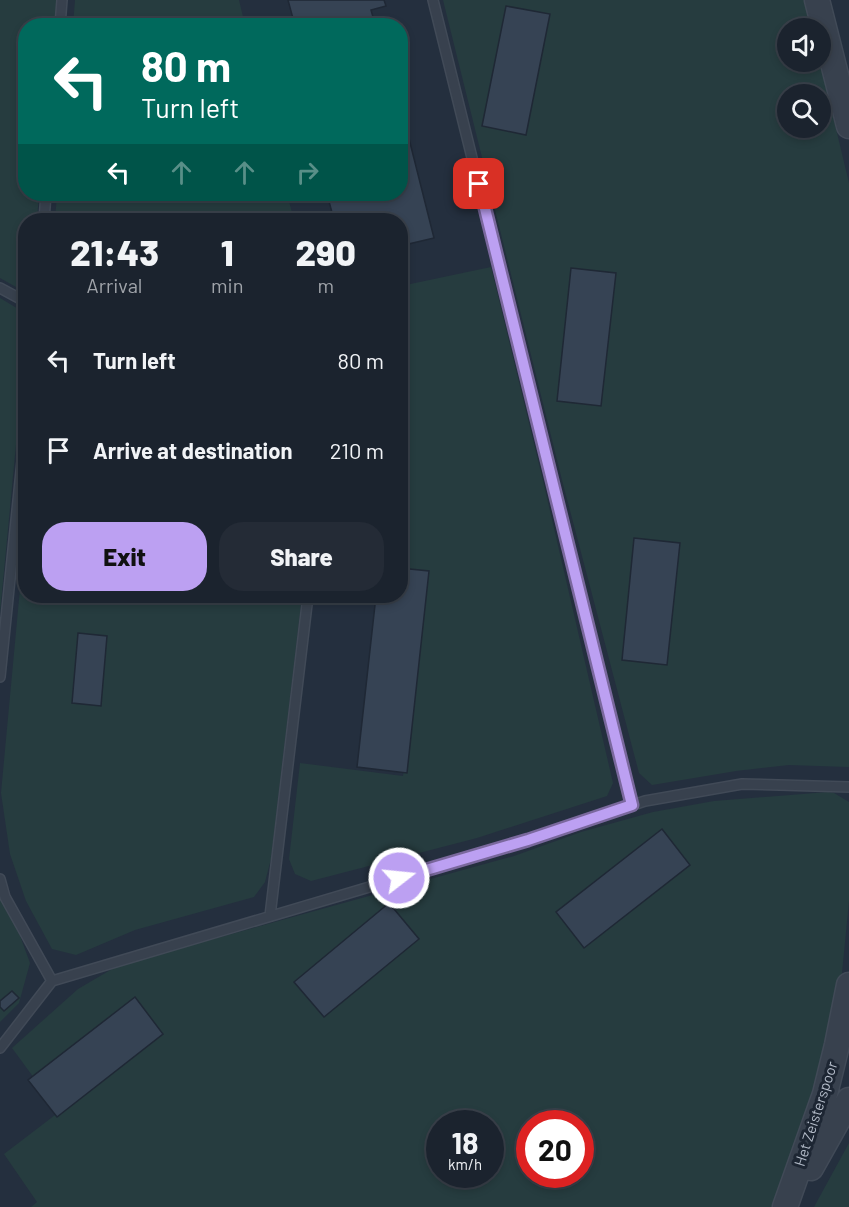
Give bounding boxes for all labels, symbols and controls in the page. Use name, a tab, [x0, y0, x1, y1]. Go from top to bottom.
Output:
map controls	[777, 18, 831, 138]
button: sound	[777, 18, 831, 72]
text: 80 m	[141, 40, 231, 90]
icon: left	[42, 42, 120, 120]
button: search	[777, 84, 831, 138]
text: Turn left	[141, 91, 239, 123]
icon: left	[102, 156, 135, 189]
icon: ahead	[165, 156, 198, 189]
icon: ahead	[228, 156, 261, 189]
icon: right	[291, 156, 324, 189]
pin	[453, 158, 504, 209]
icon: arrive	[462, 167, 495, 200]
text: 21:43	[70, 230, 159, 273]
text: 1	[221, 230, 234, 273]
text: 290	[296, 230, 356, 273]
text: Arrival	[87, 273, 142, 297]
text: min	[211, 273, 243, 297]
text: m	[317, 273, 334, 297]
icon: left	[42, 344, 75, 377]
text: Turn left	[93, 347, 176, 373]
text: 80 m	[338, 347, 384, 373]
icon: arrive	[42, 434, 75, 467]
text: Arrive at destination	[93, 437, 292, 463]
text: 210 m	[330, 437, 384, 463]
button: Exit	[42, 522, 207, 591]
button: Share	[219, 522, 384, 591]
position arrow	[367, 846, 431, 910]
street label: Het Zeisterspoor	[790, 1058, 841, 1168]
speed limit sign: 20	[516, 1110, 594, 1188]
text: 18	[452, 1124, 478, 1160]
text: km/h	[448, 1155, 482, 1173]

